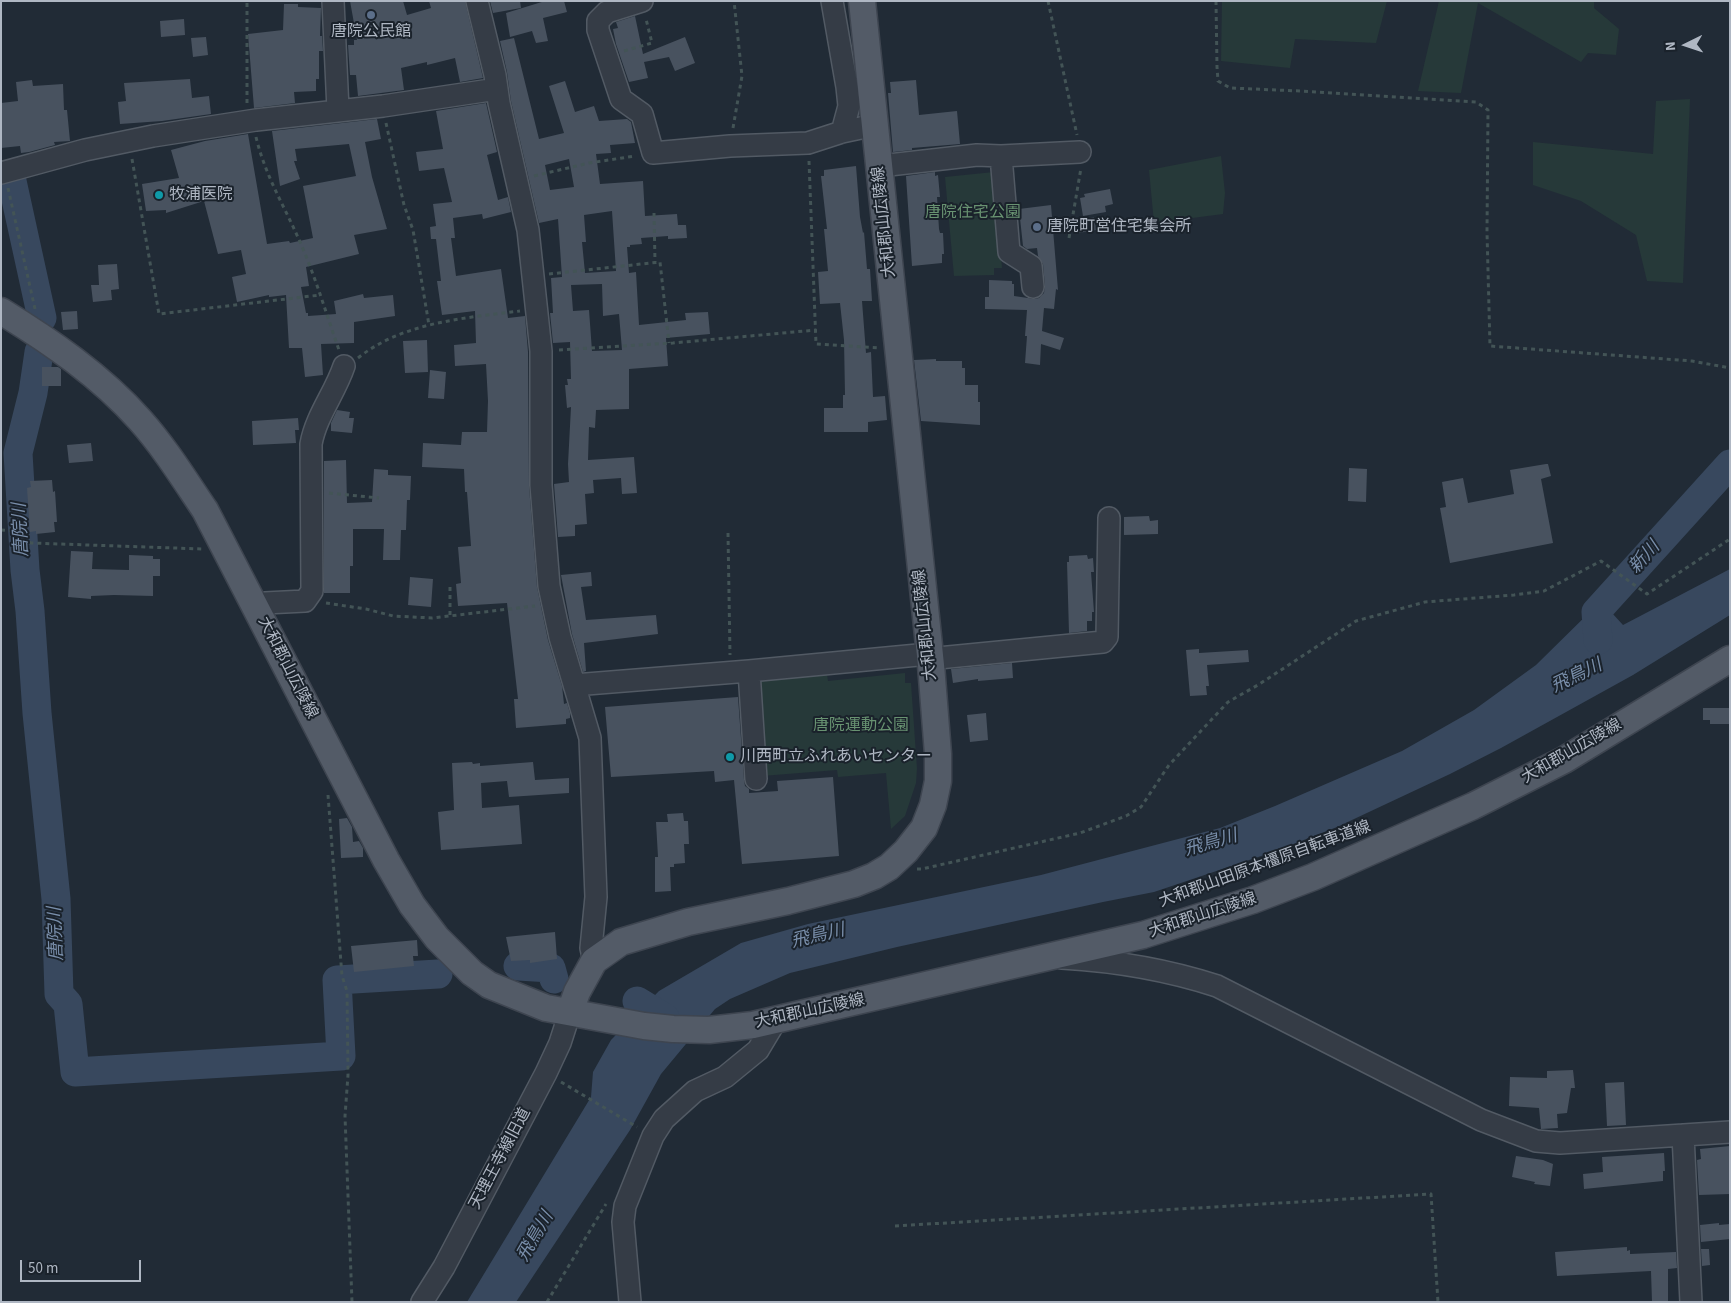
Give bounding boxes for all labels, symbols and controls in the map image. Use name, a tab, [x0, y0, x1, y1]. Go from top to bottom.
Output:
marker: 唐院公民館	[365, 9, 377, 21]
north arrow	[1661, 20, 1711, 70]
place label: 唐院公民館	[331, 22, 411, 42]
text: N	[1661, 41, 1681, 51]
street label: 大和郡山広陵線	[870, 165, 900, 279]
place label: 牧浦医院	[169, 185, 233, 205]
marker: 牧浦医院	[153, 189, 165, 201]
park label: 唐院住宅公園	[925, 203, 1021, 223]
place label: 唐院町営住宅集会所	[1047, 217, 1191, 237]
marker: 唐院町営住宅集会所	[1031, 221, 1043, 233]
water label: 唐院川	[10, 502, 34, 558]
water label: 新川	[1625, 537, 1665, 579]
street label: 大和郡山広陵線	[911, 568, 941, 682]
street label: 大和郡山広陵線	[253, 614, 321, 722]
water label: 飛鳥川	[1548, 655, 1606, 699]
park label: 唐院運動公園	[813, 716, 909, 736]
street label: 大和郡山広陵線	[1519, 716, 1625, 788]
place label: 川西町立ふれあいセンター	[740, 747, 932, 767]
marker: 川西町立ふれあいセンター	[724, 751, 736, 763]
street label: 大和郡山田原本橿原自転車道線	[1156, 818, 1374, 912]
water label: 飛鳥川	[1182, 826, 1240, 862]
street label: 大和郡山広陵線	[1147, 890, 1259, 942]
water label: 唐院川	[45, 907, 69, 961]
water label: 飛鳥川	[789, 920, 847, 954]
street label: 大和郡山広陵線	[753, 991, 867, 1033]
street label: 天理王寺線旧道	[466, 1105, 536, 1213]
water label: 飛鳥川	[513, 1208, 559, 1266]
scale bar	[22, 1250, 144, 1282]
text: 50 m	[28, 1258, 58, 1279]

